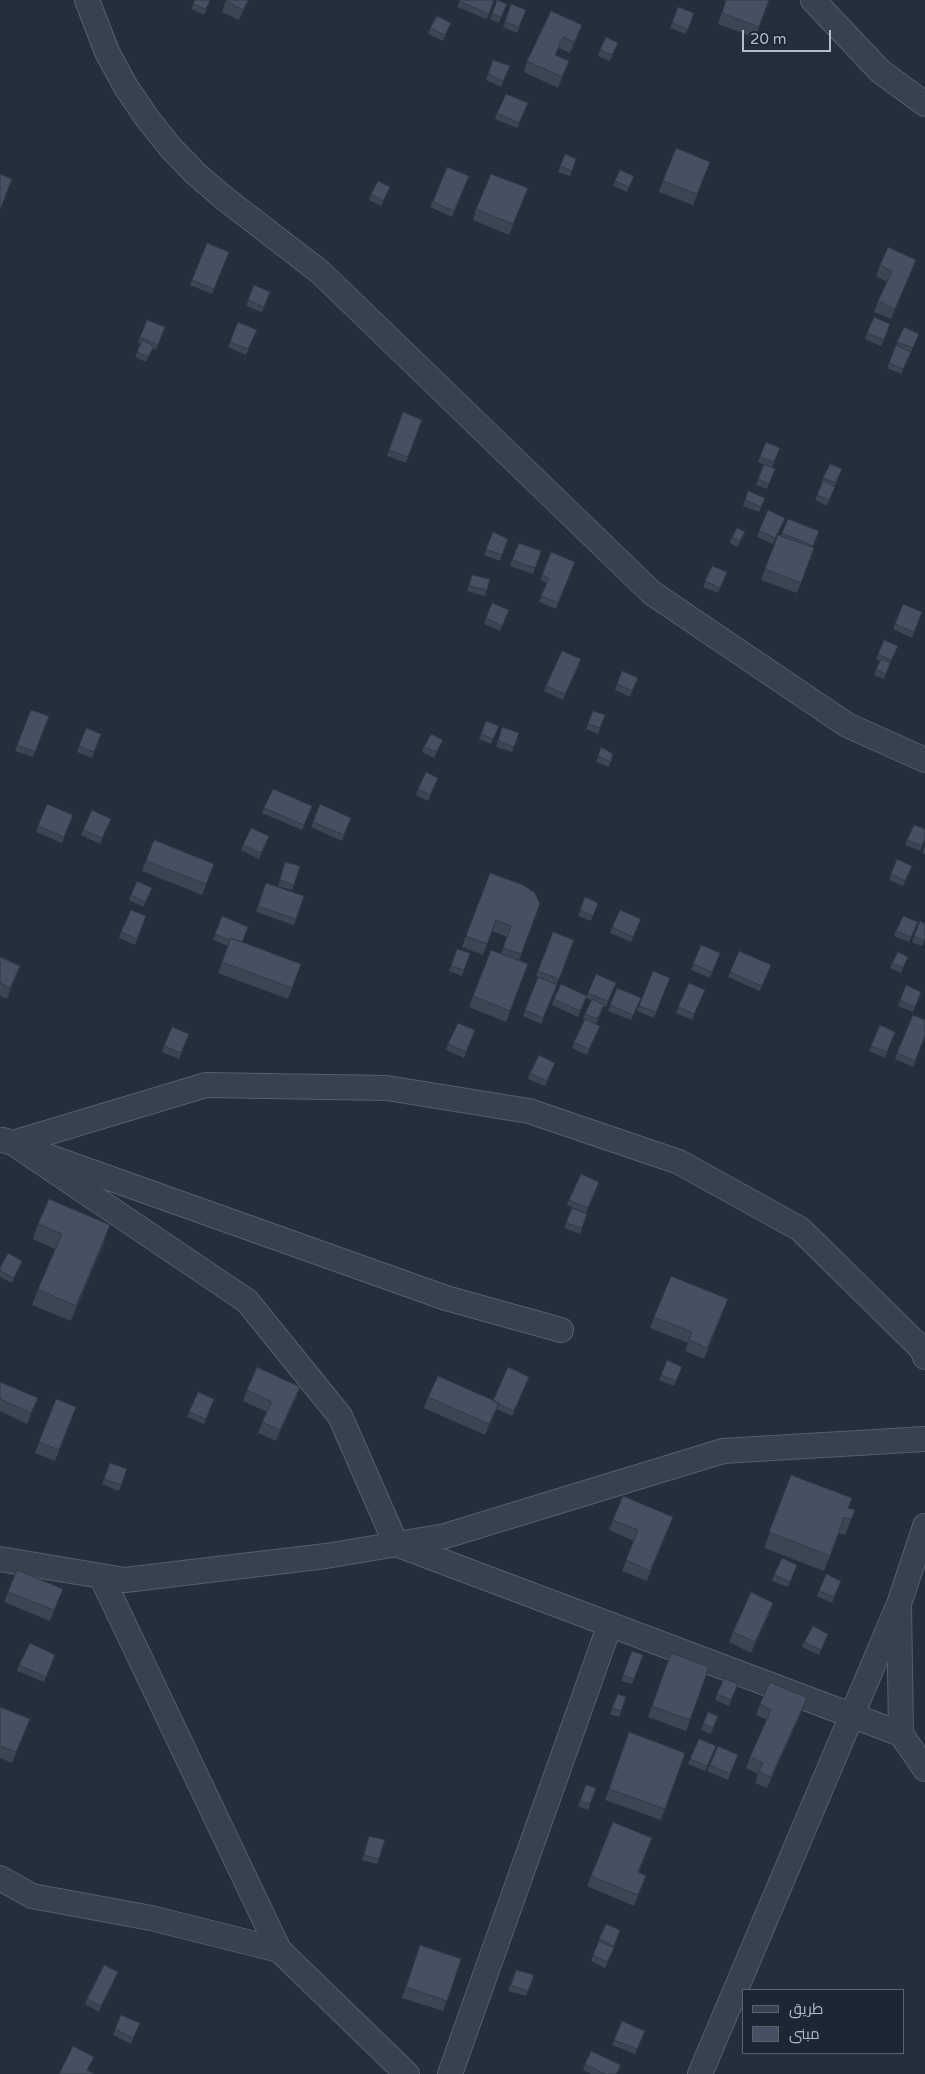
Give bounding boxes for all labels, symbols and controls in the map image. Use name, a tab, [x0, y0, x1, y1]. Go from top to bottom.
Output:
scale bar	[745, 20, 834, 52]
text: 20 m	[750, 30, 787, 48]
legend	[742, 1989, 905, 2054]
text: طريق	[789, 2000, 823, 2018]
text: مبنى	[789, 2025, 820, 2043]

